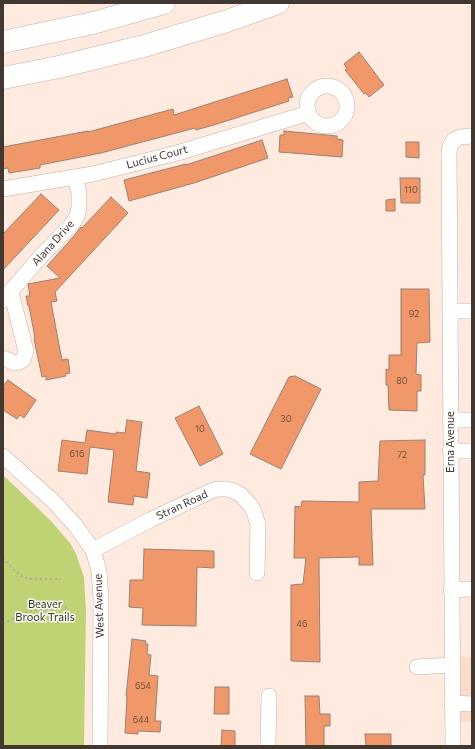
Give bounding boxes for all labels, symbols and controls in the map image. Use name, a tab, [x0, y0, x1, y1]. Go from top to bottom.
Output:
street label: Lucius Court	[125, 142, 189, 172]
house number: 110	[404, 185, 418, 195]
street label: Alana Drive	[29, 217, 77, 269]
house number: 92	[409, 309, 419, 319]
house number: 80	[396, 376, 408, 386]
street label: Erna Avenue	[443, 411, 457, 473]
house number: 30	[280, 414, 292, 424]
house number: 10	[195, 424, 205, 434]
house number: 616	[70, 449, 84, 459]
house number: 72	[397, 450, 407, 460]
street label: Stran Road	[154, 487, 210, 523]
street label: West Avenue	[91, 574, 107, 638]
park label: Beaver Brook Trails	[15, 597, 75, 623]
house number: 46	[297, 619, 307, 629]
house number: 654	[135, 681, 151, 691]
house number: 644	[133, 715, 149, 725]

